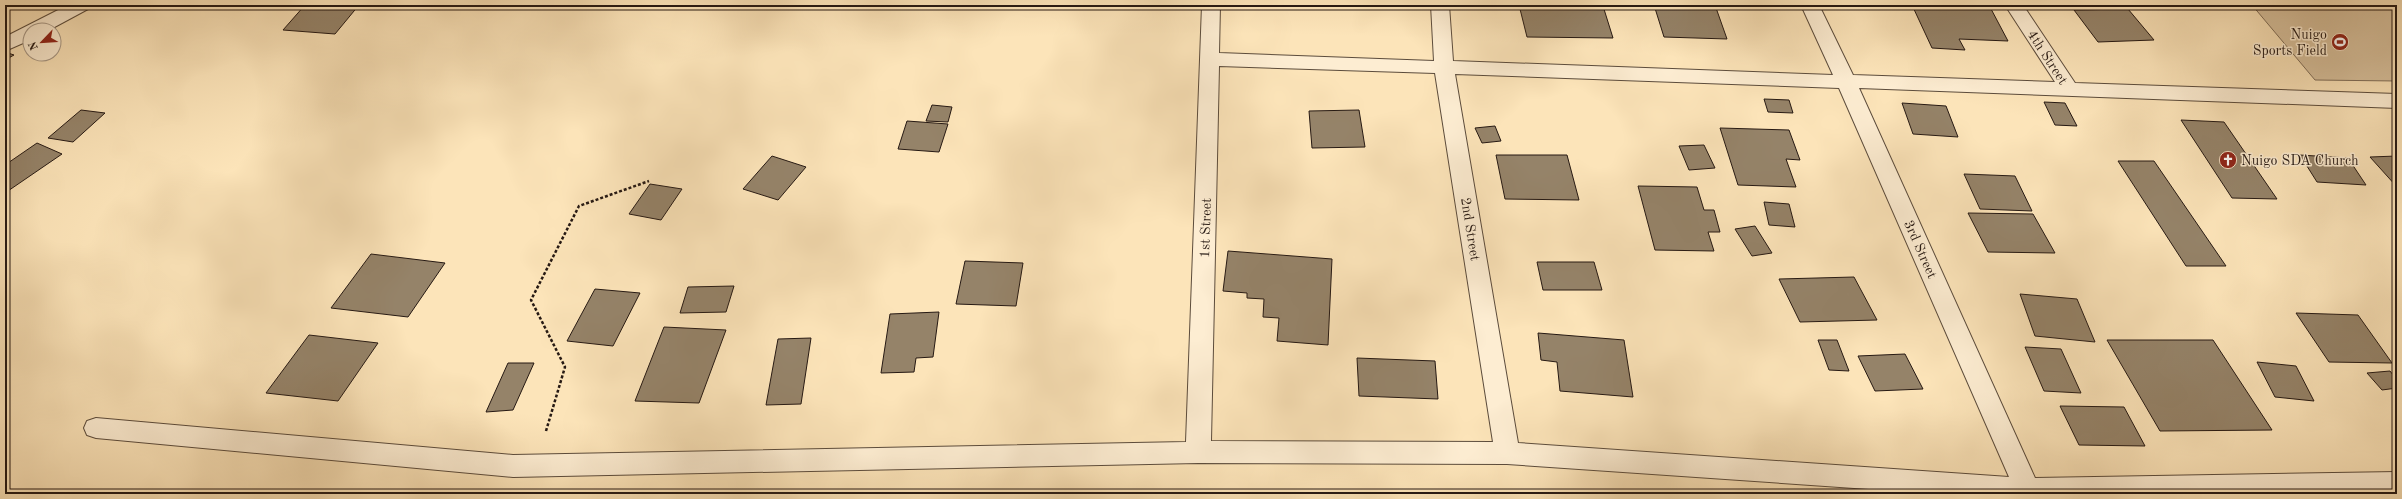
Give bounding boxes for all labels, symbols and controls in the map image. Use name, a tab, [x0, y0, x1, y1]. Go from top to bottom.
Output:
north arrow	[22, 22, 62, 62]
street label: 4th Street	[2025, 28, 2070, 87]
place label: Nuigo Sports Field	[2253, 28, 2327, 58]
sports icon: Nuigo Sports Field	[2330, 32, 2350, 52]
text: N	[27, 39, 41, 52]
church icon: Nuigo SDA Church	[2218, 150, 2238, 170]
place label: Nuigo SDA Church	[2241, 154, 2359, 168]
street label: 2nd Street	[1458, 196, 1482, 262]
street label: 1st Street	[1198, 198, 1214, 258]
street label: 3rd Street	[1901, 218, 1939, 281]

